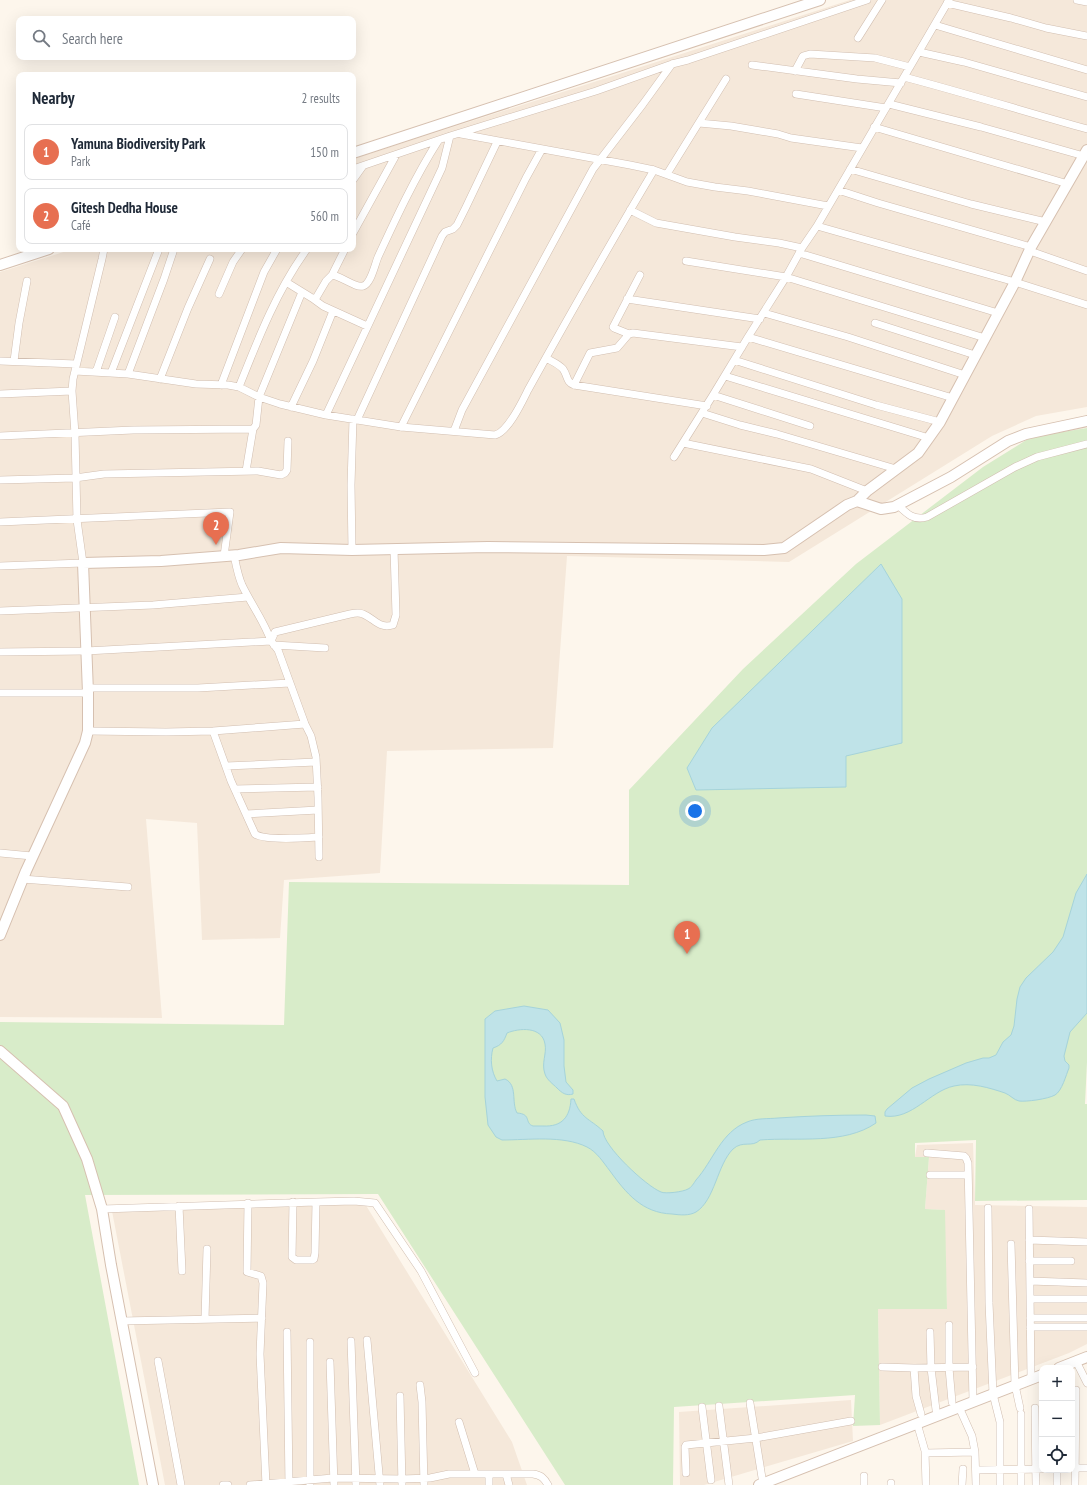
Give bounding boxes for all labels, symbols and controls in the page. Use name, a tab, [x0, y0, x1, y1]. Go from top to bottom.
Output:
search box	[16, 16, 356, 60]
icon: search	[30, 27, 52, 49]
text: Search here	[62, 29, 123, 48]
text: Nearby	[32, 87, 75, 109]
text: 2 results	[301, 90, 340, 107]
text: Yamuna Biodiversity Park	[71, 134, 205, 153]
text: 1	[43, 144, 49, 161]
text: 150 m	[310, 144, 339, 161]
text: Park	[71, 153, 90, 170]
text: Gitesh Dedha House	[71, 198, 178, 217]
text: 2	[43, 208, 49, 225]
text: 560 m	[310, 208, 339, 225]
text: Café	[71, 217, 91, 234]
pin: 2	[203, 512, 229, 545]
your location	[685, 801, 705, 821]
pin: 1	[674, 921, 700, 954]
map controls	[1039, 1365, 1075, 1473]
button: +	[1039, 1365, 1075, 1401]
button: −	[1039, 1401, 1075, 1437]
button: locate	[1039, 1437, 1075, 1473]

